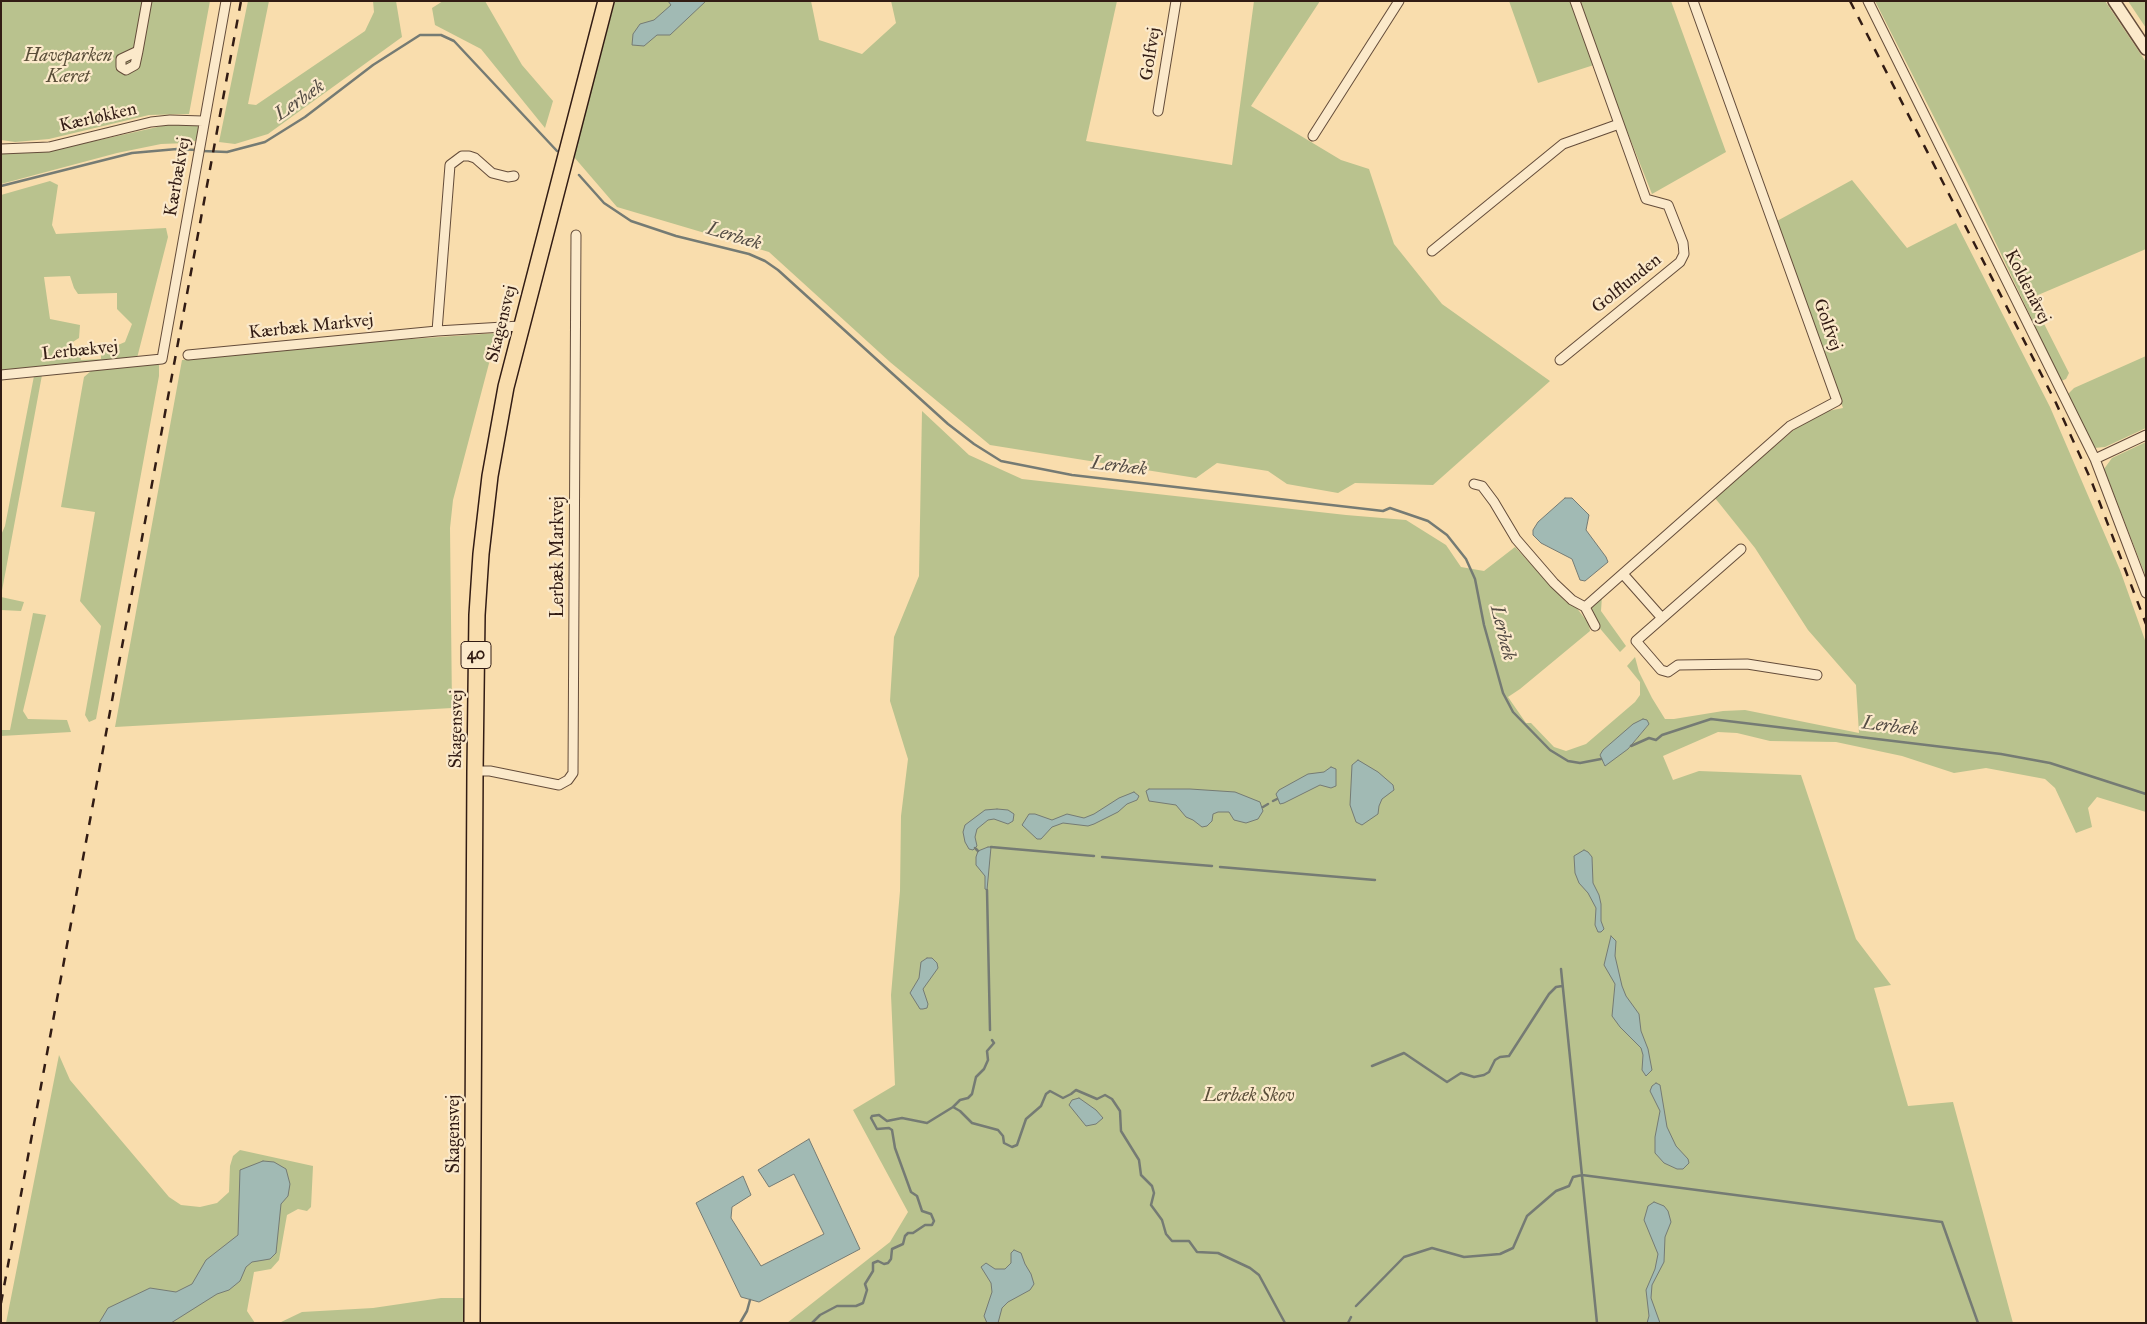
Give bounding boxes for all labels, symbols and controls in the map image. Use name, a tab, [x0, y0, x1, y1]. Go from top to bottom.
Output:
street label: Golfvej	[1136, 26, 1166, 82]
park label: Haveparken Kæret	[24, 46, 112, 88]
water label: Lerbæk	[270, 76, 330, 126]
street label: Kærløkken	[57, 99, 139, 137]
street label: Kærbækvej	[160, 136, 196, 218]
water label: Lerbæk	[704, 218, 764, 256]
street label: Koldenåvej	[1999, 246, 2055, 328]
street label: Golflunden	[1588, 250, 1666, 318]
street label: Skagensvej	[482, 283, 522, 365]
street label: Golfvej	[1808, 296, 1846, 354]
street label: Kærbæk Markvej	[248, 310, 374, 344]
street label: Lerbækvej	[41, 336, 119, 366]
water label: Lerbæk	[1090, 452, 1148, 482]
street label: Lerbæk Markvej	[548, 496, 570, 618]
water label: Lerbæk	[1484, 603, 1520, 663]
road number: 40	[461, 642, 491, 668]
street label: Skagensvej	[446, 689, 468, 769]
water label: Lerbæk	[1861, 712, 1919, 742]
park label: Lerbæk Skov	[1203, 1086, 1295, 1108]
street label: Skagensvej	[444, 1095, 466, 1173]

